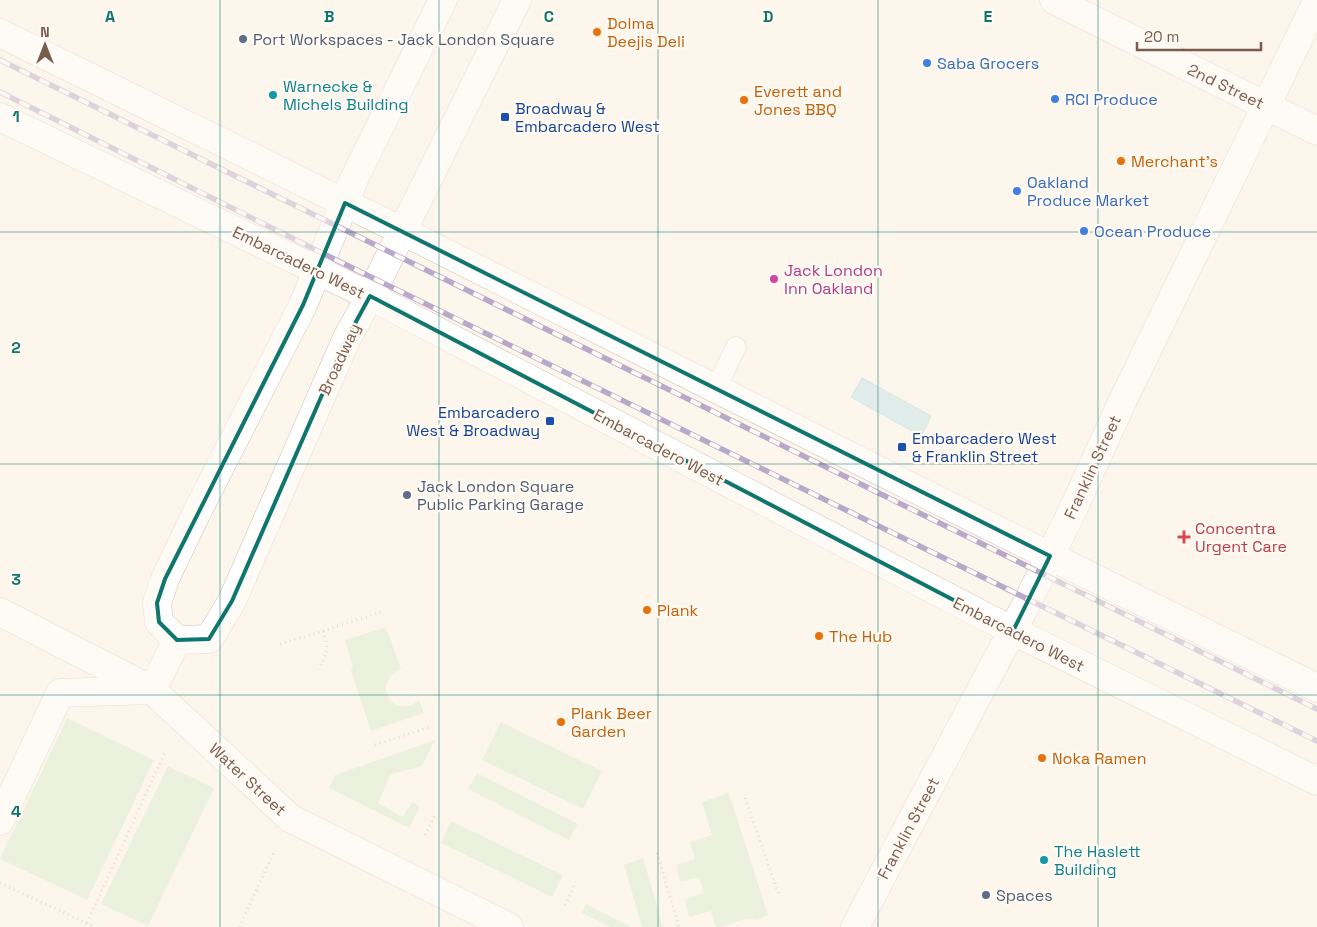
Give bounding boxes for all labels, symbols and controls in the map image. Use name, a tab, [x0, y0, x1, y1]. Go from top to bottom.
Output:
text: A	[105, 6, 115, 27]
text: B	[324, 6, 334, 27]
text: C	[544, 6, 554, 27]
text: D	[763, 6, 773, 27]
text: E	[984, 6, 993, 27]
place label: Dolma Deejis Deli	[607, 13, 685, 52]
north arrow	[20, 20, 70, 70]
scale bar	[1137, 20, 1261, 52]
text: N	[40, 23, 50, 41]
marker: Dolma Deejis Deli	[591, 26, 603, 38]
text: 20 m	[1144, 27, 1179, 46]
place label: Port Workspaces - Jack London Square	[253, 29, 555, 50]
marker: Port Workspaces - Jack London Square	[237, 33, 249, 45]
place label: Saba Grocers	[937, 53, 1039, 74]
marker: Saba Grocers	[921, 57, 933, 69]
street label: 2nd Street	[1184, 59, 1268, 114]
place label: Warnecke & Michels Building	[283, 76, 409, 115]
place label: Everett and Jones BBQ	[754, 81, 842, 120]
marker: Warnecke & Michels Building	[267, 89, 279, 101]
place label: RCI Produce	[1065, 89, 1158, 110]
marker: RCI Produce	[1049, 93, 1061, 105]
marker: Everett and Jones BBQ	[738, 94, 750, 106]
place label: Broadway & Embarcadero West	[515, 98, 660, 137]
text: 1	[12, 106, 20, 127]
marker: Broadway & Embarcadero West	[499, 111, 511, 123]
place label: Merchant's	[1131, 151, 1218, 172]
marker: Merchant's	[1115, 155, 1127, 167]
place label: Oakland Produce Market	[1027, 172, 1149, 211]
marker: Oakland Produce Market	[1011, 185, 1023, 197]
street label: Embarcadero West	[229, 221, 368, 304]
place label: Ocean Produce	[1094, 221, 1211, 242]
marker: Ocean Produce	[1078, 225, 1090, 237]
place label: Jack London Inn Oakland	[784, 260, 883, 299]
marker: Jack London Inn Oakland	[768, 273, 780, 285]
street label: Broadway	[314, 320, 365, 399]
text: 2	[11, 337, 21, 358]
place label: Embarcadero West & Broadway	[406, 402, 540, 441]
street label: Embarcadero West	[590, 404, 728, 491]
street label: Franklin Street	[1059, 412, 1126, 523]
marker: Embarcadero West & Broadway	[544, 415, 556, 427]
place label: Embarcadero West & Franklin Street	[912, 428, 1057, 467]
marker: Embarcadero West & Franklin Street	[896, 441, 908, 453]
place label: Jack London Square Public Parking Garage	[417, 476, 584, 515]
marker: Jack London Square Public Parking Garage	[401, 489, 413, 501]
place label: Concentra Urgent Care	[1195, 518, 1287, 557]
marker: Concentra Urgent Care	[1177, 530, 1191, 544]
text: 3	[11, 569, 21, 590]
street label: Embarcadero West	[949, 592, 1088, 677]
place label: Plank	[657, 600, 699, 621]
marker: Plank	[641, 604, 653, 616]
place label: The Hub	[829, 626, 892, 647]
marker: The Hub	[813, 630, 825, 642]
place label: Plank Beer Garden	[571, 703, 652, 742]
marker: Plank Beer Garden	[555, 716, 567, 728]
street label: Water Street	[205, 738, 291, 821]
place label: Noka Ramen	[1052, 748, 1147, 769]
marker: Noka Ramen	[1036, 752, 1048, 764]
street label: Franklin Street	[873, 774, 944, 883]
text: 4	[11, 801, 21, 822]
place label: The Haslett Building	[1054, 841, 1141, 880]
marker: The Haslett Building	[1038, 854, 1050, 866]
place label: Spaces	[996, 885, 1053, 906]
marker: Spaces	[980, 889, 992, 901]

